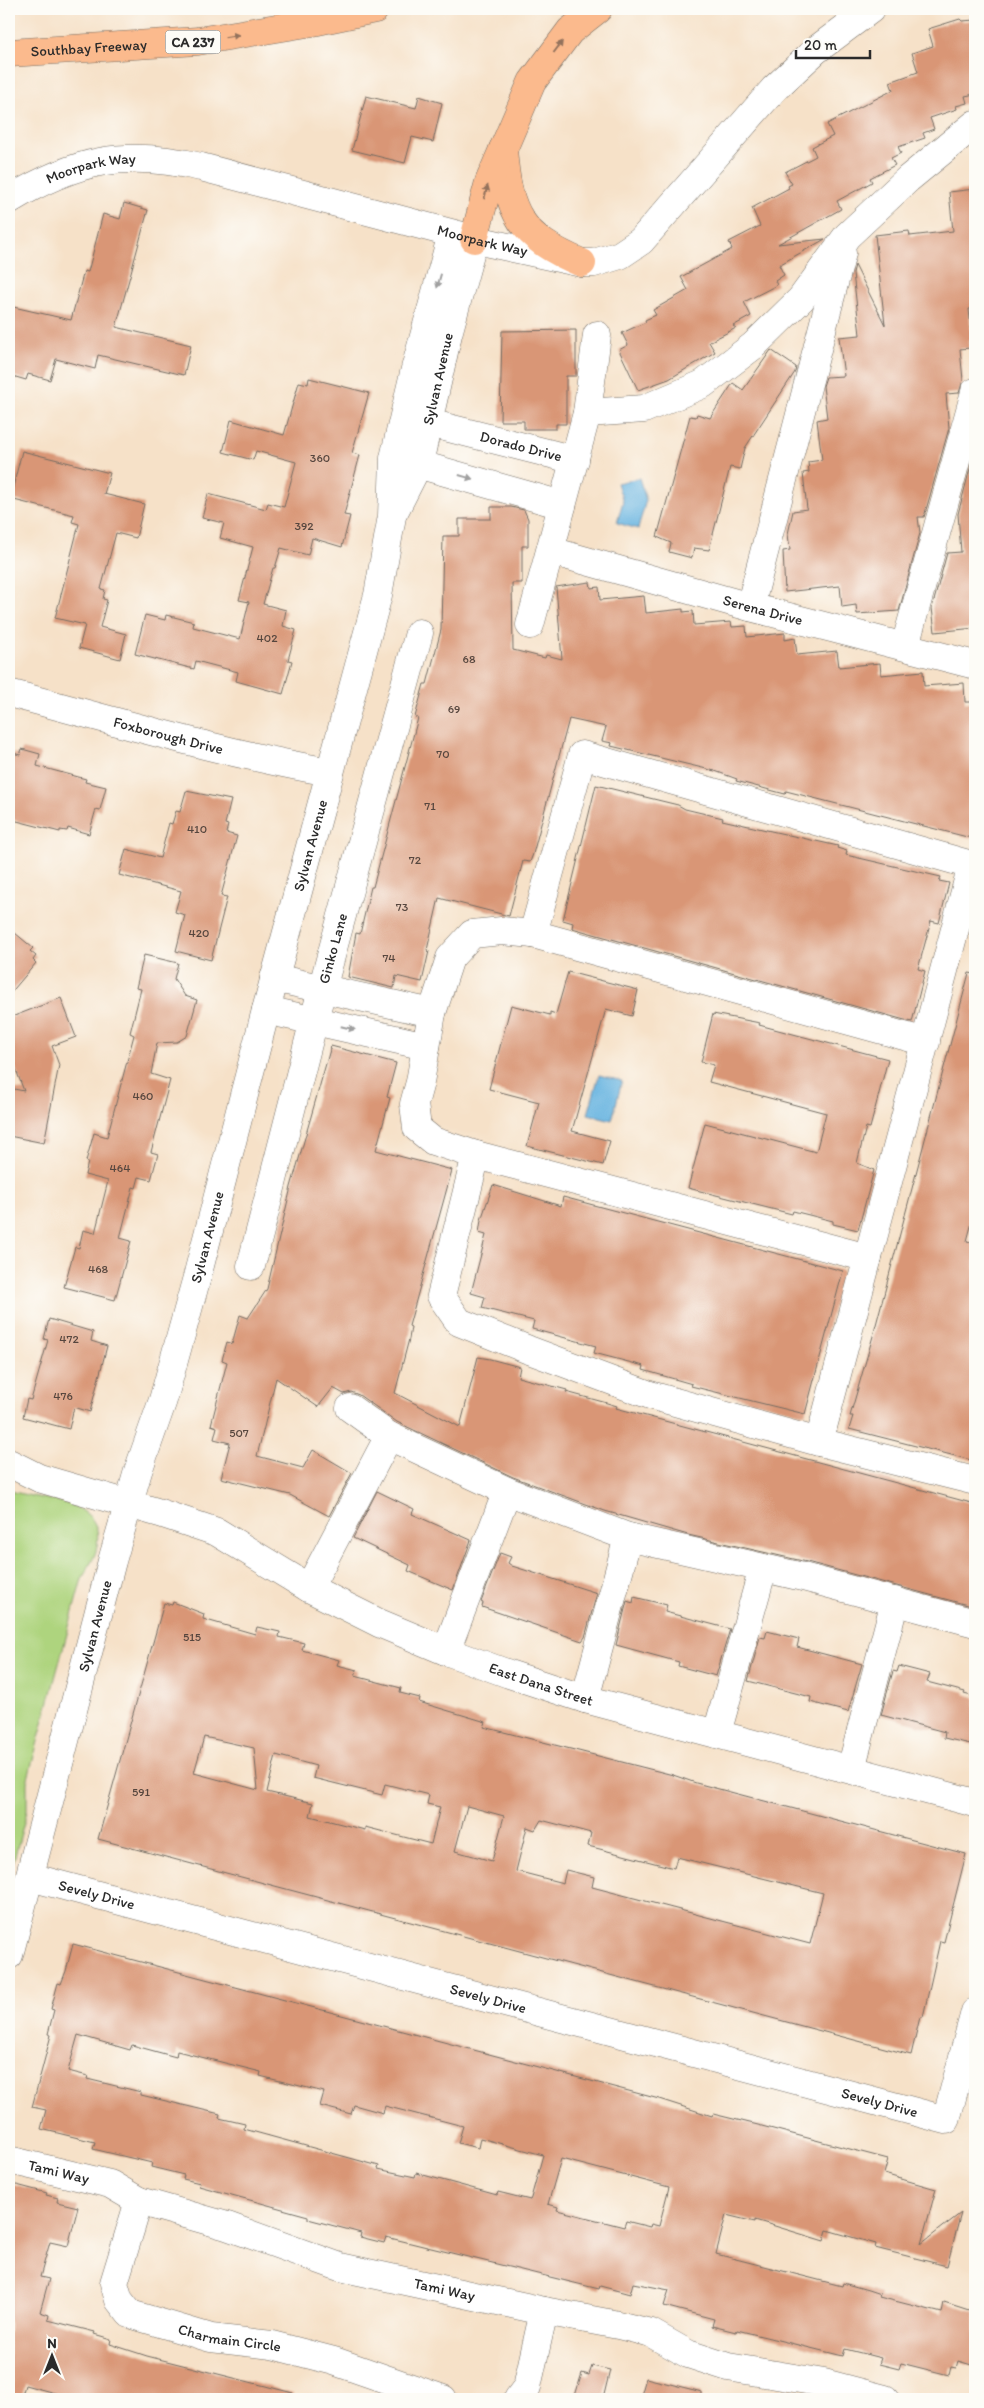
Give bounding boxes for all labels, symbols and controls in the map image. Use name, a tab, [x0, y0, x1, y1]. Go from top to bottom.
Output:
scale bar	[796, 28, 870, 60]
road number: CA 237	[166, 31, 220, 54]
one-way arrow	[224, 31, 240, 39]
street label: Southbay Freeway	[30, 35, 148, 61]
text: 20 m	[804, 36, 838, 54]
one-way arrow	[553, 40, 563, 54]
street label: Moorpark Way	[43, 150, 136, 188]
one-way arrow	[482, 184, 490, 199]
street label: Moorpark Way	[435, 221, 529, 260]
one-way arrow	[435, 273, 443, 288]
street label: Sylvan Avenue	[419, 331, 457, 427]
street label: Dorado Drive	[478, 427, 564, 465]
house number: 360	[310, 451, 330, 465]
one-way arrow	[459, 473, 474, 481]
house number: 392	[294, 519, 314, 533]
street label: Serena Drive	[721, 591, 805, 629]
house number: 402	[257, 631, 278, 645]
house number: 68	[463, 652, 476, 666]
house number: 69	[448, 702, 460, 716]
street label: Foxborough Drive	[112, 713, 225, 758]
house number: 70	[436, 747, 450, 761]
street label: Sylvan Avenue	[289, 798, 331, 893]
house number: 71	[424, 799, 436, 813]
house number: 410	[187, 822, 207, 836]
house number: 72	[409, 853, 422, 867]
house number: 73	[396, 900, 409, 914]
street label: Ginko Lane	[315, 911, 351, 986]
house number: 420	[189, 926, 209, 940]
house number: 74	[382, 951, 396, 965]
one-way arrow	[340, 1024, 355, 1032]
house number: 460	[133, 1089, 153, 1103]
house number: 464	[110, 1161, 130, 1175]
street label: Sylvan Avenue	[187, 1189, 228, 1285]
house number: 468	[88, 1262, 108, 1276]
house number: 472	[59, 1332, 79, 1346]
house number: 476	[53, 1389, 73, 1403]
house number: 507	[229, 1426, 249, 1440]
street label: Sylvan Avenue	[74, 1578, 116, 1674]
house number: 515	[183, 1630, 201, 1644]
street label: East Dana Street	[487, 1659, 595, 1710]
house number: 591	[132, 1785, 150, 1799]
street label: Sevely Drive	[57, 1876, 137, 1913]
street label: Sevely Drive	[448, 1980, 528, 2017]
street label: Sevely Drive	[839, 2084, 920, 2121]
street label: Tami Way	[26, 2156, 91, 2188]
street label: Tami Way	[412, 2274, 477, 2305]
street label: Charmain Circle	[176, 2320, 283, 2356]
north arrow	[28, 2330, 78, 2380]
text: N	[47, 2335, 57, 2352]

